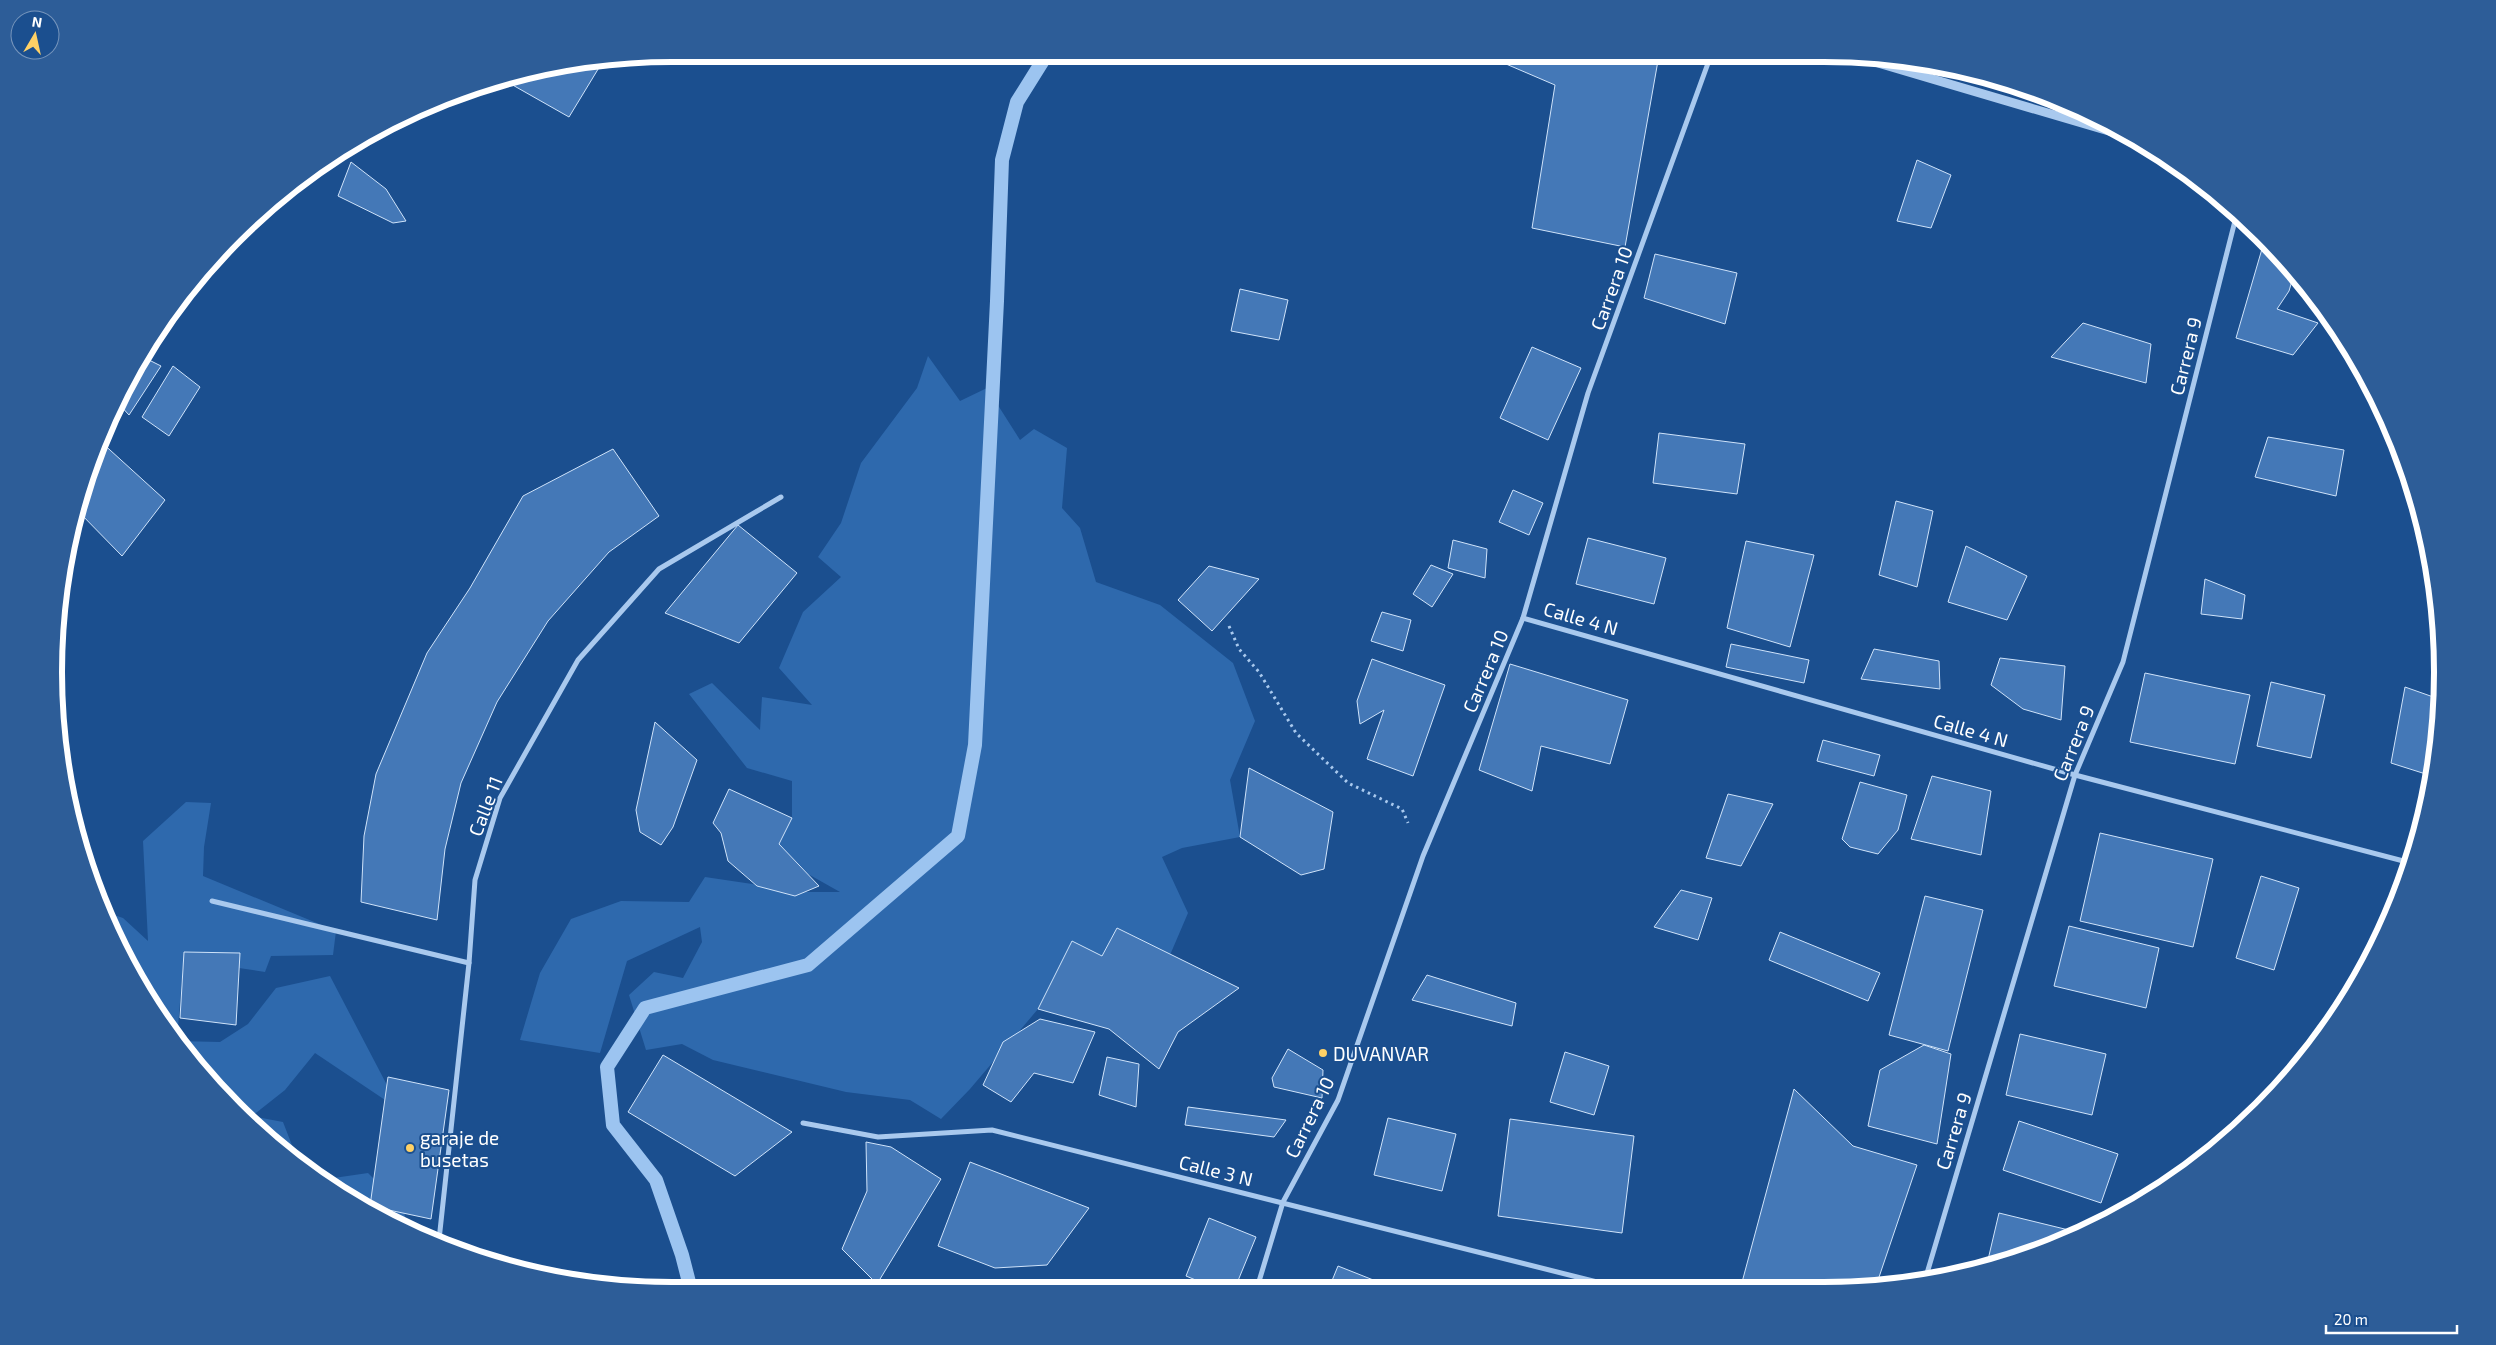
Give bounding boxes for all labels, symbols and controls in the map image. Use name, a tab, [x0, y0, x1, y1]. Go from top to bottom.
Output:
north arrow	[10, 10, 60, 60]
text: N	[31, 12, 43, 31]
street label: Carrera 10	[1585, 243, 1637, 333]
street label: Carrera 9	[2164, 315, 2206, 397]
street label: Calle 4 N	[1541, 596, 1621, 640]
street label: Carrera 10	[1457, 626, 1513, 716]
street label: Carrera 9	[2047, 702, 2099, 784]
street label: Calle 4 N	[1931, 708, 2011, 752]
street label: Calle 11	[463, 773, 507, 839]
place label: DUVANVAR	[1333, 1042, 1429, 1065]
marker: DUVANVAR	[1317, 1047, 1329, 1059]
street label: Carrera 10	[1279, 1073, 1339, 1161]
street label: Carrera 9	[1930, 1090, 1976, 1172]
place label: garaje de busetas	[420, 1126, 499, 1171]
marker: garaje de busetas	[404, 1142, 416, 1154]
street label: Calle 3 N	[1177, 1150, 1255, 1190]
scale bar	[2326, 1302, 2457, 1334]
text: 20 m	[2334, 1310, 2368, 1328]

